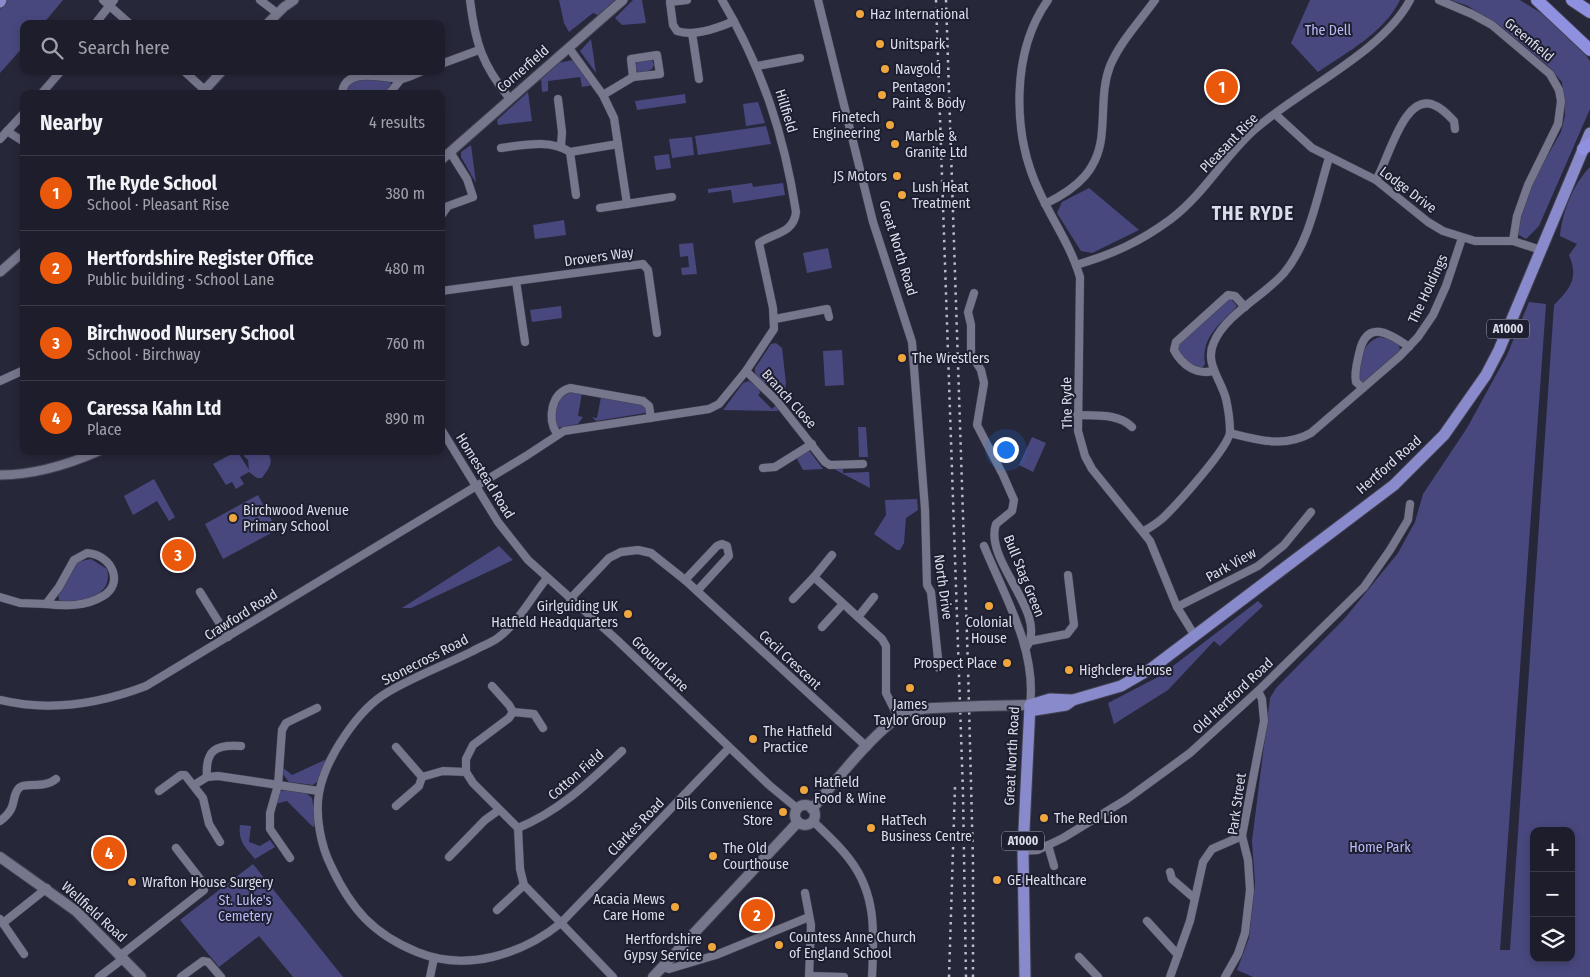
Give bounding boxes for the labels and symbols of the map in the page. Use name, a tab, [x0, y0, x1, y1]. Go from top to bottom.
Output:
place label: Haz International	[870, 6, 969, 23]
marker: Haz International	[854, 8, 866, 20]
street label: Greenfield	[1501, 14, 1557, 66]
park label: The Dell	[1305, 22, 1352, 39]
place label: Unitspark	[890, 36, 946, 53]
marker: Unitspark	[874, 38, 886, 50]
street label: Cornerfield	[493, 42, 553, 96]
place label: Navgold	[895, 61, 941, 78]
marker: Navgold	[879, 63, 891, 75]
pin: 1	[1206, 68, 1238, 106]
place label: Pentagon Paint & Body	[892, 79, 966, 112]
street label: Hillfield	[771, 87, 801, 135]
marker: Pentagon Paint & Body	[876, 89, 888, 101]
place label: Finetech Engineering	[813, 109, 880, 142]
street label: Pleasant Rise	[1196, 110, 1262, 176]
marker: Finetech Engineering	[884, 119, 896, 131]
place label: Marble & Granite Ltd	[905, 128, 968, 161]
marker: Marble & Granite Ltd	[889, 138, 901, 150]
street label: Lodge Drive	[1376, 163, 1440, 217]
place label: JS Motors	[833, 168, 887, 185]
marker: JS Motors	[891, 170, 903, 182]
place label: Lush Heat Treatment	[912, 179, 971, 212]
marker: Lush Heat Treatment	[896, 189, 908, 201]
street label: Great North Road	[875, 198, 921, 298]
district label: THE RYDE	[1212, 202, 1294, 225]
street label: Drovers Way	[563, 244, 636, 270]
street label: The Holdings	[1405, 252, 1451, 326]
road number: A1000	[1487, 320, 1529, 338]
place label: The Wrestlers	[912, 350, 990, 367]
marker: The Wrestlers	[896, 352, 908, 364]
street label: Branch Close	[758, 366, 820, 432]
street label: The Ryde	[1058, 377, 1076, 429]
street label: Homestead Road	[452, 430, 518, 522]
street label: Hertford Road	[1353, 432, 1425, 498]
your location	[993, 437, 1019, 463]
place label: Birchwood Avenue Primary School	[243, 502, 349, 535]
marker: Birchwood Avenue Primary School	[227, 512, 239, 524]
street label: Bull Stag Green	[1000, 532, 1048, 620]
pin: 3	[162, 536, 194, 574]
street label: Park View	[1203, 544, 1259, 586]
street label: North Drive	[930, 553, 956, 621]
street label: Crawford Road	[201, 586, 281, 644]
place label: Girlguiding UK Hatfield Headquarters	[491, 598, 619, 631]
marker: Colonial House	[983, 600, 995, 612]
marker: Girlguiding UK Hatfield Headquarters	[622, 608, 634, 620]
place label: Colonial House	[966, 614, 1013, 647]
street label: Cecil Crescent	[755, 627, 825, 693]
street label: Stonecross Road	[379, 631, 471, 689]
street label: Ground Lane	[628, 633, 692, 695]
street label: Old Hertford Road	[1189, 654, 1277, 738]
place label: Prospect Place	[914, 655, 997, 672]
marker: Prospect Place	[1001, 657, 1013, 669]
place label: Highclere House	[1079, 662, 1172, 679]
marker: Highclere House	[1063, 664, 1075, 676]
marker: James Taylor Group	[904, 682, 916, 694]
place label: James Taylor Group	[874, 696, 946, 729]
street label: Great North Road	[1001, 706, 1023, 806]
place label: The Hatfield Practice	[763, 723, 832, 756]
marker: The Hatfield Practice	[747, 733, 759, 745]
street label: Cotton Field	[545, 746, 607, 804]
street label: Park Street	[1224, 771, 1250, 836]
place label: Hatfield Food & Wine	[814, 774, 886, 807]
marker: Hatfield Food & Wine	[798, 784, 810, 796]
street label: Clarkes Road	[604, 794, 668, 860]
place label: Dils Convenience Store	[676, 796, 773, 829]
marker: Dils Convenience Store	[777, 806, 789, 818]
place label: The Red Lion	[1054, 810, 1128, 827]
place label: HatTech Business Centre	[881, 812, 972, 845]
marker: The Red Lion	[1038, 812, 1050, 824]
marker: HatTech Business Centre	[865, 822, 877, 834]
road number: A1000	[1002, 831, 1044, 850]
pin: 4	[93, 834, 125, 872]
park label: Home Park	[1349, 839, 1411, 856]
place label: The Old Courthouse	[723, 840, 789, 873]
marker: The Old Courthouse	[707, 850, 719, 862]
place label: GE Healthcare	[1007, 872, 1087, 889]
place label: Wrafton House Surgery	[142, 874, 274, 891]
marker: GE Healthcare	[991, 874, 1003, 886]
marker: Wrafton House Surgery	[126, 876, 138, 888]
street label: Wellfield Road	[58, 878, 130, 946]
place label: Acacia Mews Care Home	[593, 891, 665, 924]
park label: St. Luke's Cemetery	[218, 892, 273, 925]
pin: 2	[741, 896, 773, 934]
marker: Acacia Mews Care Home	[669, 901, 681, 913]
place label: Countess Anne Church of England School	[789, 929, 916, 962]
place label: Hertfordshire Gypsy Service	[624, 931, 702, 964]
marker: Countess Anne Church of England School	[773, 939, 785, 951]
marker: Hertfordshire Gypsy Service	[706, 941, 718, 953]

